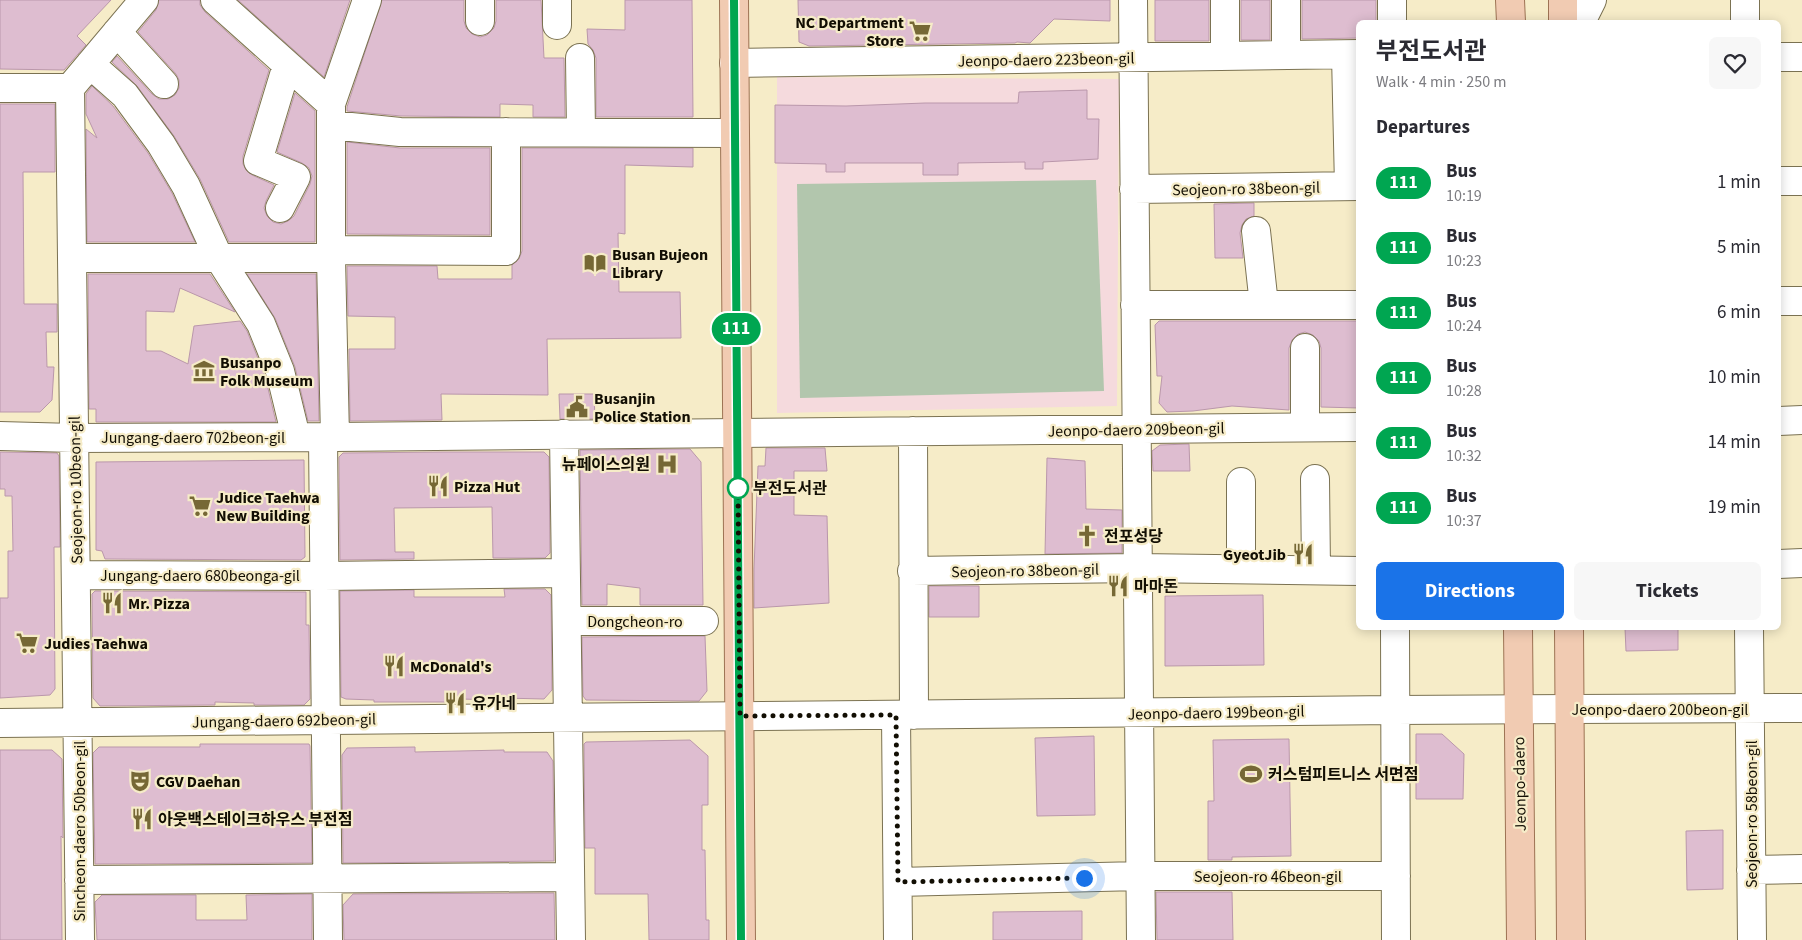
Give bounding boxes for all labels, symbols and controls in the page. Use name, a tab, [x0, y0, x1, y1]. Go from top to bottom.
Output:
place label: NC Department Store	[795, 12, 904, 52]
supermarket icon: NC Department Store	[907, 18, 933, 44]
text: 부전도서관	[1376, 34, 1486, 69]
button: heart	[1709, 37, 1761, 89]
street label: Jeonpo-daero 223beon-gil	[957, 47, 1135, 73]
text: Walk · 4 min · 250 m	[1376, 71, 1507, 93]
text: Departures	[1376, 114, 1470, 141]
text: Bus	[1446, 158, 1477, 185]
text: 1 min	[1717, 169, 1761, 196]
text: 111	[1389, 170, 1418, 195]
street label: Seojeon-ro 38beon-gil	[1172, 177, 1320, 201]
text: 10:19	[1446, 185, 1482, 207]
text: Bus	[1446, 223, 1477, 250]
text: 5 min	[1717, 234, 1761, 261]
text: 111	[1389, 235, 1418, 260]
place label: Busan Bujeon Library	[612, 244, 708, 284]
library icon: Busan Bujeon Library	[582, 250, 608, 276]
text: 10:23	[1446, 250, 1482, 272]
text: Bus	[1446, 288, 1477, 315]
text: 6 min	[1717, 299, 1761, 326]
text: 111	[1389, 300, 1418, 325]
line badge: 111	[707, 313, 765, 345]
text: 10:24	[1446, 315, 1482, 337]
text: 111	[722, 316, 750, 341]
place label: Busanpo Folk Museum	[220, 352, 313, 392]
text: Bus	[1446, 353, 1477, 380]
museum icon: Busanpo Folk Museum	[191, 358, 217, 384]
text: 10 min	[1707, 364, 1761, 391]
text: 111	[1389, 365, 1418, 390]
text: 10:28	[1446, 380, 1482, 402]
place label: Busanjin Police Station	[594, 388, 691, 428]
public building icon: Busanjin Police Station	[564, 394, 590, 420]
street label: Seojeon-ro 10beon-gil	[64, 416, 88, 564]
street label: Jeonpo-daero 209beon-gil	[1047, 417, 1225, 443]
text: Bus	[1446, 418, 1477, 445]
street label: Jungang-daero 702beon-gil	[101, 427, 285, 449]
text: 14 min	[1707, 429, 1761, 456]
text: 111	[1389, 430, 1418, 455]
text: 10:32	[1446, 445, 1482, 467]
hospital icon: 뉴페이스의원	[654, 451, 680, 477]
place label: 뉴페이스의원	[562, 454, 650, 476]
restaurant icon: Pizza Hut	[425, 473, 451, 499]
place label: Pizza Hut	[454, 476, 520, 498]
marker: 부전도서관	[727, 477, 749, 499]
place label: 부전도서관	[753, 478, 827, 500]
text: Bus	[1446, 483, 1477, 510]
place label: Judice Taehwa New Building	[216, 487, 320, 527]
supermarket icon: Judice Taehwa New Building	[187, 493, 213, 519]
text: 19 min	[1707, 494, 1761, 521]
text: 111	[1389, 495, 1418, 520]
text: 10:37	[1446, 510, 1482, 532]
church icon: 전포성당	[1074, 523, 1100, 549]
place label: 전포성당	[1104, 526, 1163, 548]
restaurant icon: GyeotJib	[1290, 541, 1316, 567]
place label: GyeotJib	[1223, 544, 1286, 566]
street label: Seojeon-ro 38beon-gil	[951, 559, 1099, 583]
button: Directions	[1376, 562, 1564, 620]
button: Tickets	[1574, 562, 1761, 620]
street label: Jungang-daero 680beonga-gil	[100, 565, 300, 587]
restaurant icon: 마마돈	[1105, 573, 1131, 599]
place label: 마마돈	[1134, 576, 1178, 598]
restaurant icon: Mr. Pizza	[99, 590, 125, 616]
place label: Mr. Pizza	[128, 593, 190, 615]
street label: Dongcheon-ro	[587, 611, 683, 633]
supermarket icon: Judies Taehwa	[14, 630, 40, 656]
place label: Judies Taehwa	[44, 633, 148, 655]
restaurant icon: McDonald's	[381, 653, 407, 679]
place label: McDonald's	[410, 656, 492, 678]
restaurant icon: 유가네	[442, 690, 468, 716]
place label: 유가네	[472, 693, 516, 715]
street label: Jeonpo-daero 200beon-gil	[1572, 699, 1748, 721]
street label: Jeonpo-daero 199beon-gil	[1127, 700, 1305, 726]
street label: Jungang-daero 692beon-gil	[192, 708, 376, 734]
street label: Jeonpo-daero	[1508, 736, 1532, 831]
street label: Seojeon-ro 58beon-gil	[1741, 740, 1763, 888]
street label: Sincheon-daero 50beon-gil	[69, 741, 91, 921]
sports icon: 커스텀피트니스 서면점	[1238, 761, 1264, 787]
place label: 커스텀피트니스 서면점	[1268, 764, 1418, 786]
theatre icon: CGV Daehan	[127, 768, 153, 794]
place label: CGV Daehan	[156, 771, 240, 793]
restaurant icon: 아웃백스테이크하우스 부전점	[129, 806, 155, 832]
place label: 아웃백스테이크하우스 부전점	[158, 809, 353, 831]
your location	[1072, 866, 1097, 891]
street label: Seojeon-ro 46beon-gil	[1194, 866, 1342, 888]

